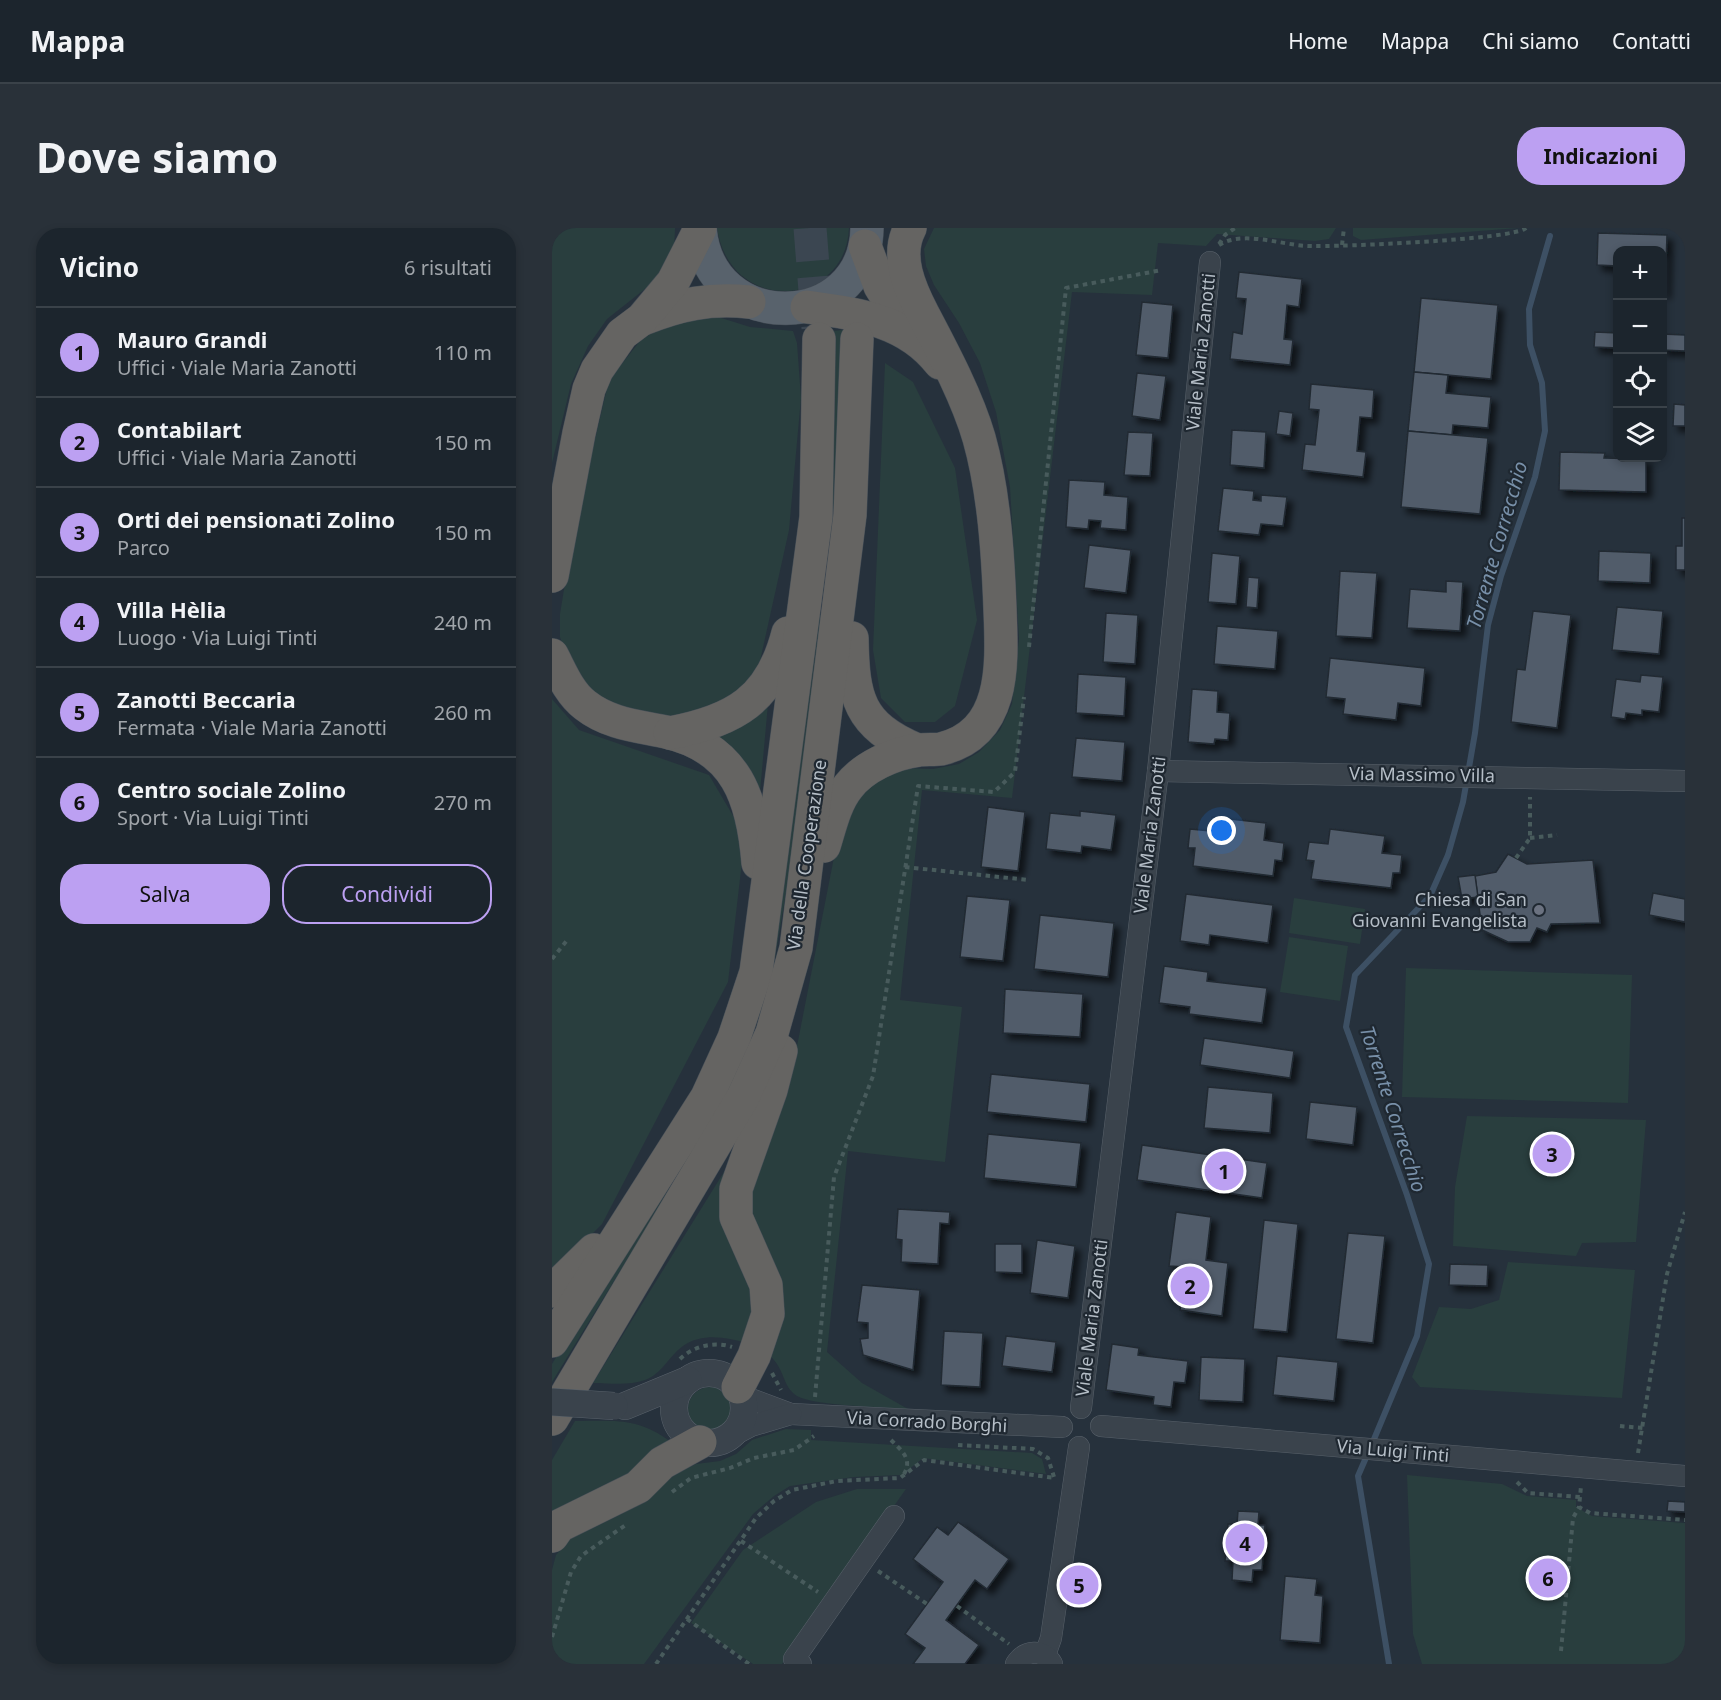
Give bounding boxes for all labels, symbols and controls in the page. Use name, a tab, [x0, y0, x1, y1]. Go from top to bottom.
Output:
text: Mappa	[30, 22, 125, 60]
text: Home	[1288, 27, 1348, 55]
text: Mappa	[1381, 27, 1449, 55]
text: Chi siamo	[1482, 27, 1579, 55]
text: Contatti	[1612, 27, 1691, 55]
button: Indicazioni	[1517, 127, 1685, 185]
text: Dove siamo	[36, 128, 278, 185]
map controls	[1613, 246, 1667, 462]
button: +	[1613, 246, 1667, 300]
text: Vicino	[60, 249, 139, 285]
text: 6 risultati	[404, 254, 492, 281]
street label: Viale Maria Zanotti	[1180, 272, 1220, 432]
button: −	[1613, 300, 1667, 354]
text: Mauro Grandi	[117, 324, 267, 354]
text: 1	[74, 339, 85, 366]
text: 110 m	[434, 339, 492, 366]
text: Uffici · Viale Maria Zanotti	[117, 354, 357, 381]
button: locate	[1613, 354, 1667, 408]
button: layers	[1613, 408, 1667, 462]
text: Contabilart	[117, 414, 242, 444]
text: 2	[74, 429, 85, 456]
text: 150 m	[434, 429, 492, 456]
text: Uffici · Viale Maria Zanotti	[117, 444, 357, 471]
water label: Torrente Correcchio	[1460, 458, 1533, 632]
text: Orti dei pensionati Zolino	[117, 504, 395, 534]
text: 3	[74, 519, 85, 546]
text: 150 m	[434, 519, 492, 546]
text: Parco	[117, 534, 170, 561]
text: Villa Hèlia	[117, 594, 226, 624]
text: 4	[74, 609, 85, 636]
text: 240 m	[434, 609, 492, 636]
text: Luogo · Via Luigi Tinti	[117, 624, 317, 651]
text: Zanotti Beccaria	[117, 684, 296, 714]
text: 5	[74, 699, 85, 726]
text: 260 m	[434, 699, 492, 726]
text: Fermata · Viale Maria Zanotti	[117, 714, 387, 741]
street label: Viale Maria Zanotti	[1127, 755, 1171, 915]
street label: Via della Cooperazione	[781, 758, 831, 952]
street label: Via Massimo Villa	[1349, 761, 1495, 787]
text: Centro sociale Zolino	[117, 774, 346, 804]
text: 6	[74, 789, 85, 816]
text: 270 m	[434, 789, 492, 816]
text: Sport · Via Luigi Tinti	[117, 804, 309, 831]
your location	[1207, 816, 1236, 845]
button: Salva	[60, 864, 270, 924]
button: Condividi	[282, 864, 492, 924]
place label: Chiesa di San Giovanni Evangelista	[1352, 887, 1527, 932]
marker: Chiesa di San Giovanni Evangelista	[1532, 903, 1546, 917]
water label: Torrente Correcchio	[1354, 1022, 1433, 1195]
pin: 3	[1532, 1132, 1572, 1176]
pin: 1	[1204, 1148, 1244, 1194]
street label: Viale Maria Zanotti	[1069, 1238, 1113, 1398]
pin: 2	[1170, 1264, 1210, 1308]
street label: Via Corrado Borghi	[846, 1405, 1008, 1437]
street label: Via Luigi Tinti	[1336, 1433, 1450, 1467]
pin: 4	[1226, 1520, 1264, 1566]
pin: 6	[1528, 1556, 1568, 1600]
pin: 5	[1060, 1562, 1098, 1608]

